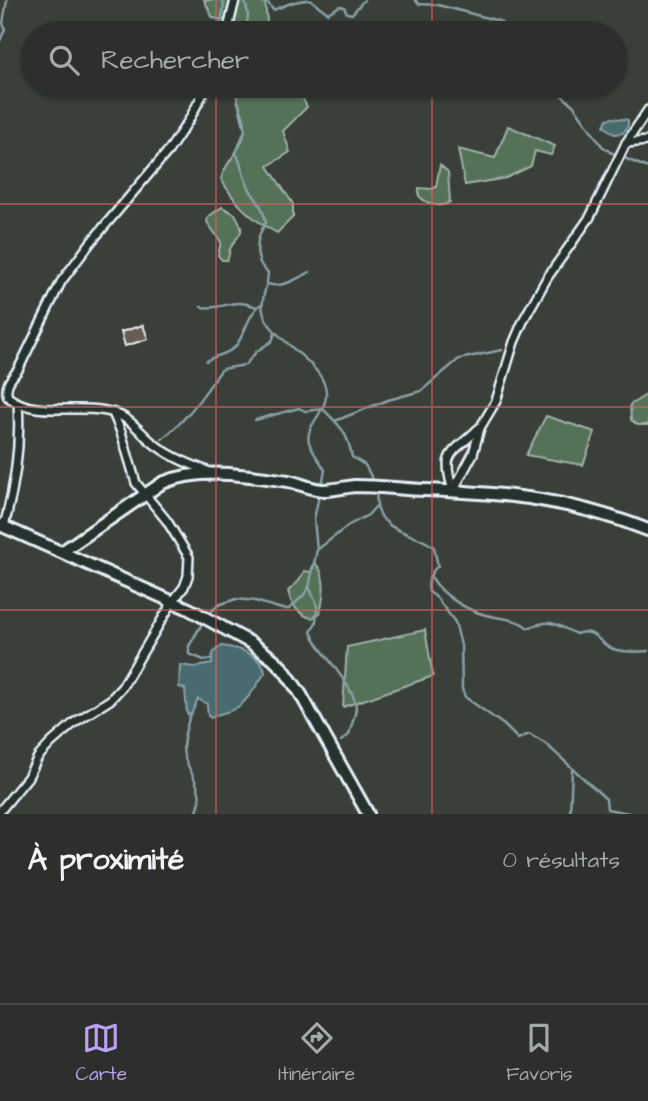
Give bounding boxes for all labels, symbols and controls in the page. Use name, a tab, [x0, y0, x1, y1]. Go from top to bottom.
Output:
search box	[21, 21, 627, 98]
icon: search	[45, 41, 83, 79]
text: Rechercher	[101, 42, 249, 78]
text: À proximité	[28, 839, 184, 881]
text: 0 résultats	[502, 844, 620, 876]
tab: Carte	[76, 1019, 127, 1088]
tab: Itinéraire	[278, 1019, 355, 1088]
tab: Favoris	[506, 1019, 572, 1088]

